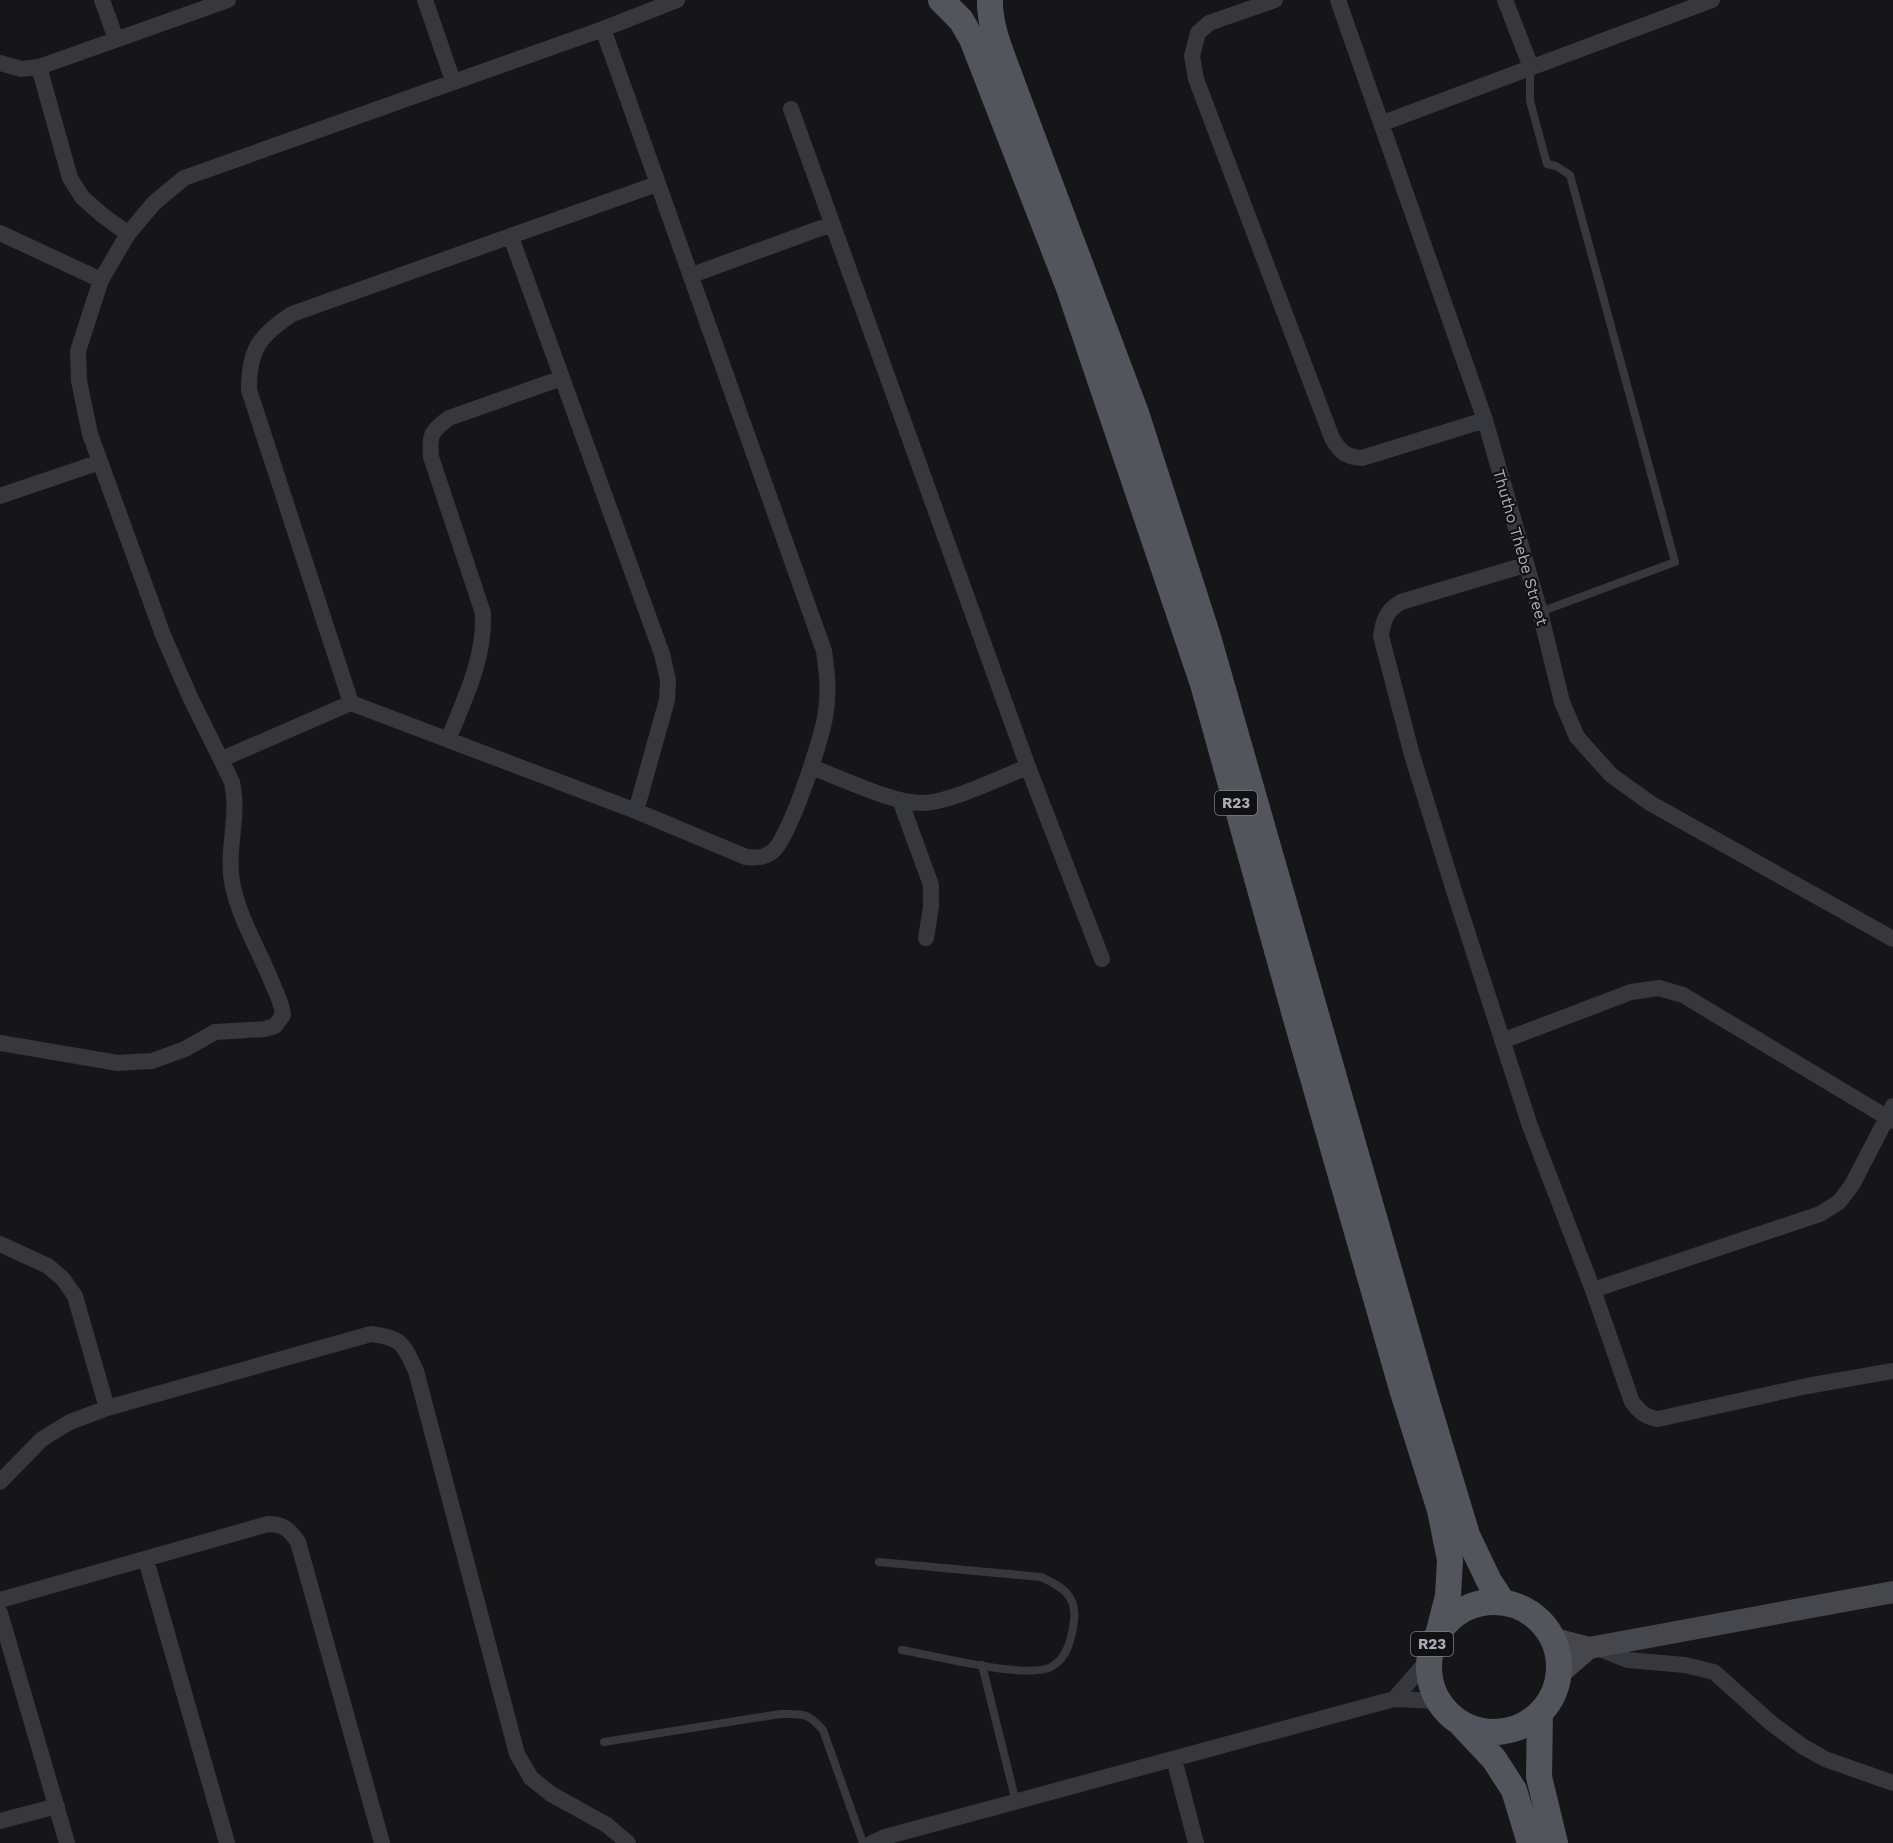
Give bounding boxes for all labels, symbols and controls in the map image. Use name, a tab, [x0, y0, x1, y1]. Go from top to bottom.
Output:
street label: Thutho Thebe Street	[1489, 467, 1552, 628]
road number: R23	[1215, 791, 1257, 815]
road number: R23	[1411, 1632, 1453, 1656]

